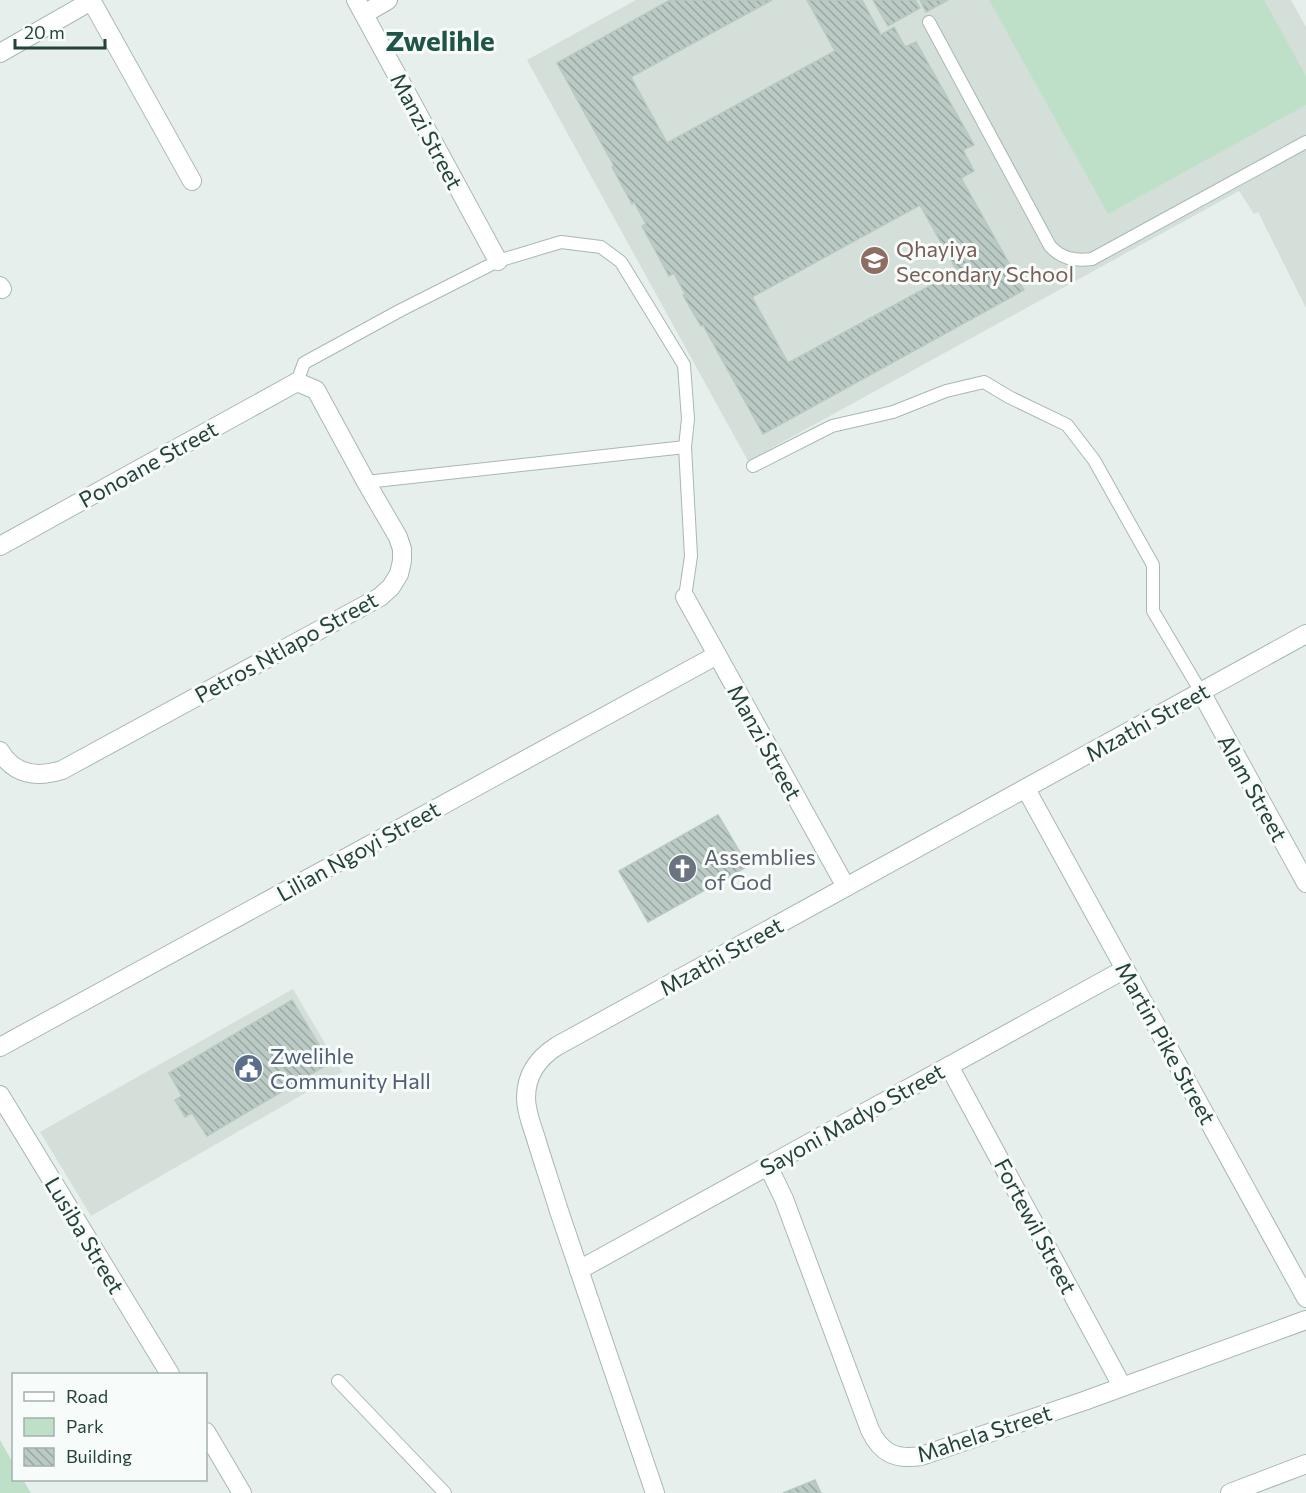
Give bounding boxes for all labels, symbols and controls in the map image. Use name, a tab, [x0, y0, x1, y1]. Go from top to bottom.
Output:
scale bar	[15, 12, 105, 50]
text: 20 m	[24, 21, 65, 43]
district label: Zwelihle	[385, 23, 495, 57]
street label: Manzi Street	[385, 68, 469, 194]
place label: Qhayiya Secondary School	[896, 235, 1074, 287]
school or university icon: Qhayiya Secondary School	[859, 245, 891, 277]
street label: Ponoane Street	[74, 415, 222, 513]
street label: Petros Ntlapo Street	[190, 586, 382, 708]
street label: Mzathi Street	[1080, 677, 1214, 767]
street label: Manzi Street	[722, 679, 808, 805]
street label: Alam Street	[1213, 730, 1293, 846]
street label: Lilian Ngoyi Street	[272, 795, 444, 907]
place label: Assemblies of God	[704, 843, 816, 895]
church icon: Assemblies of God	[667, 853, 699, 885]
street label: Mzathi Street	[654, 911, 788, 1001]
street label: Martin Pike Street	[1110, 957, 1222, 1129]
place label: Zwelihle Community Hall	[270, 1042, 431, 1094]
public building icon: Zwelihle Community Hall	[233, 1052, 265, 1084]
street label: Sayoni Madyo Street	[755, 1057, 949, 1181]
street label: Fortewil Street	[989, 1154, 1083, 1298]
street label: Lusiba Street	[40, 1172, 130, 1298]
legend	[12, 1373, 207, 1481]
text: Road	[66, 1385, 108, 1407]
street label: Mahela Street	[913, 1399, 1055, 1467]
text: Park	[66, 1415, 104, 1437]
text: Building	[66, 1445, 132, 1467]

